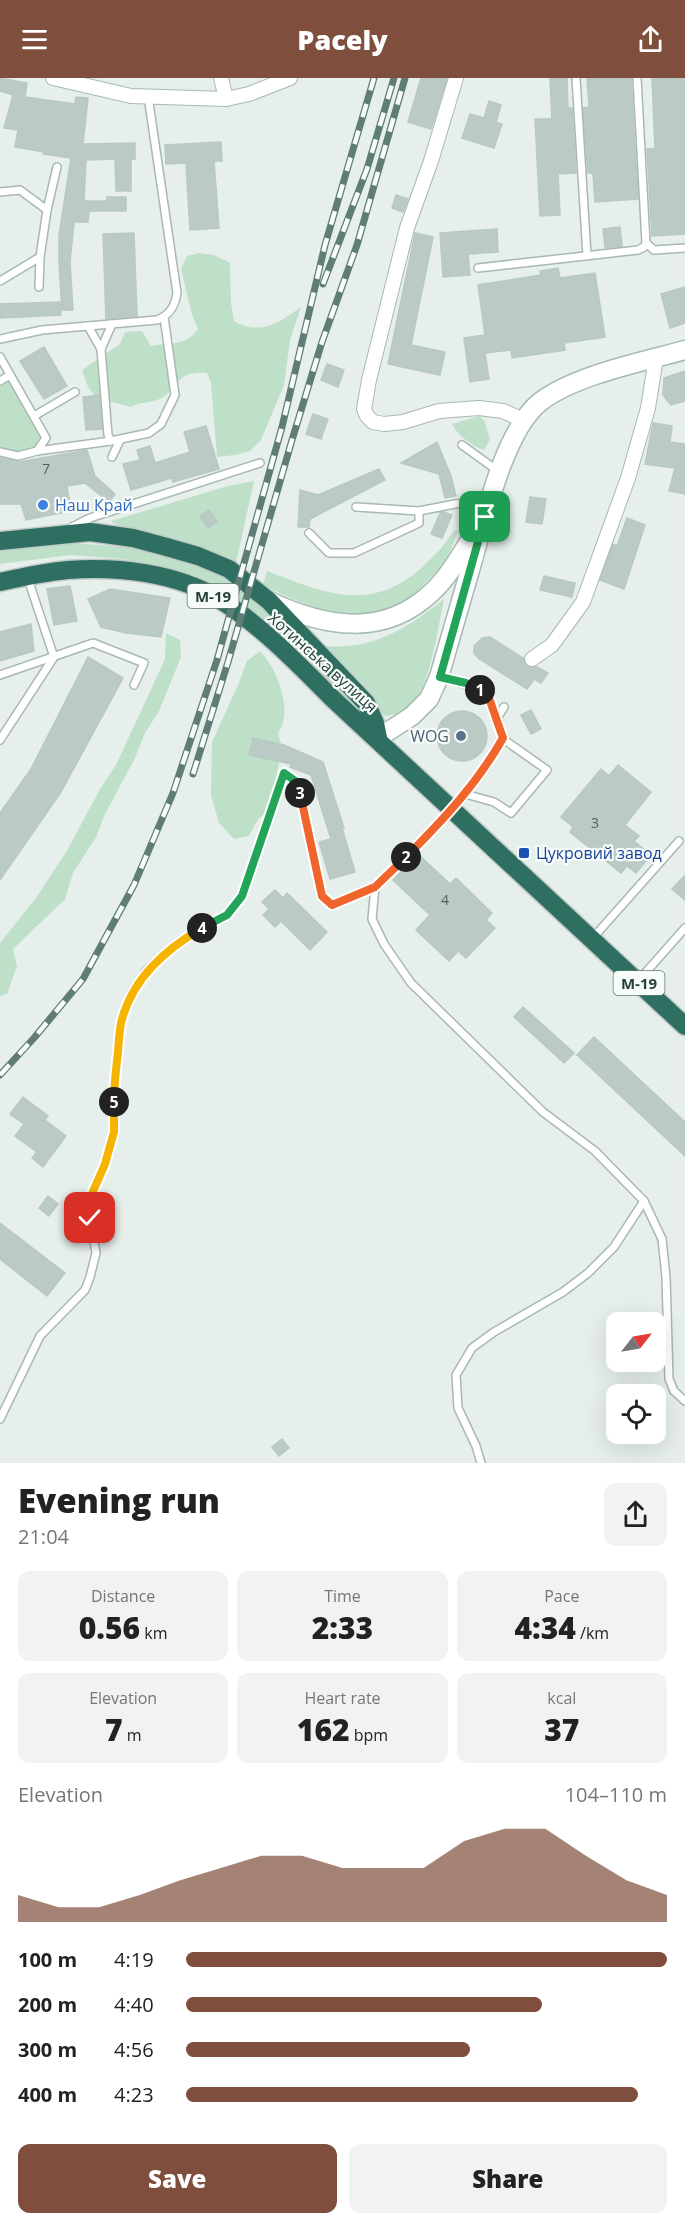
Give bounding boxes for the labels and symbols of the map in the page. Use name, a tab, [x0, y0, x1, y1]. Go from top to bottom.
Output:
house number: 7	[42, 459, 50, 478]
pin	[459, 491, 510, 542]
place label: Наш Край	[55, 494, 133, 516]
marker: Наш Край	[36, 498, 50, 512]
road number: М-19	[188, 584, 238, 608]
street label: Хотинська вулиця	[263, 607, 383, 717]
pin: 1	[465, 675, 495, 705]
place label: WOG	[410, 725, 449, 747]
marker: WOG	[454, 729, 468, 743]
pin: 3	[285, 778, 315, 808]
house number: 3	[591, 813, 599, 832]
pin: 2	[391, 842, 421, 872]
place label: Цукровий завод	[536, 842, 662, 864]
marker: Цукровий завод	[517, 846, 531, 860]
house number: 4	[441, 890, 449, 909]
pin: 4	[187, 913, 217, 943]
road number: М-19	[614, 971, 664, 995]
pin: 5	[99, 1087, 129, 1117]
pin	[64, 1192, 115, 1243]
north arrow	[606, 1312, 666, 1372]

